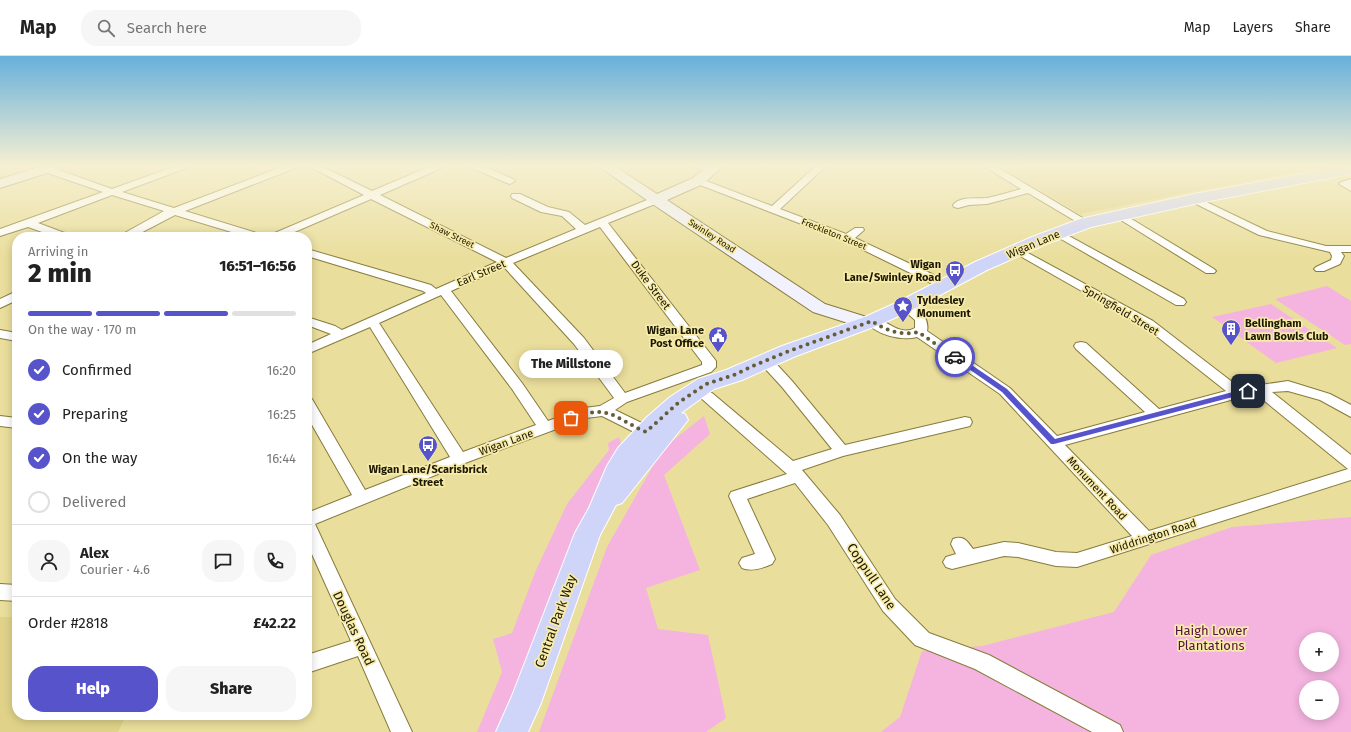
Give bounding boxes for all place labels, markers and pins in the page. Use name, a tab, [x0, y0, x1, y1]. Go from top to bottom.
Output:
place label: Wigan Lane/Swinley Road	[844, 258, 941, 284]
bus stop icon: Wigan Lane/Swinley Road	[944, 259, 966, 287]
place label: Tyldesley Monument	[917, 294, 971, 320]
place icon: Tyldesley Monument	[892, 295, 914, 323]
place label: Bellingham Lawn Bowls Club	[1245, 317, 1329, 343]
building icon: Bellingham Lawn Bowls Club	[1220, 318, 1242, 346]
place label: Wigan Lane Post Office	[647, 324, 704, 350]
public building icon: Wigan Lane Post Office	[707, 325, 729, 353]
callout: The Millstone	[519, 350, 623, 378]
pin	[1231, 374, 1265, 408]
pin	[554, 401, 588, 435]
bus stop icon: Wigan Lane/Scarisbrick Street	[417, 434, 439, 462]
place label: Wigan Lane/Scarisbrick Street	[369, 463, 488, 489]

